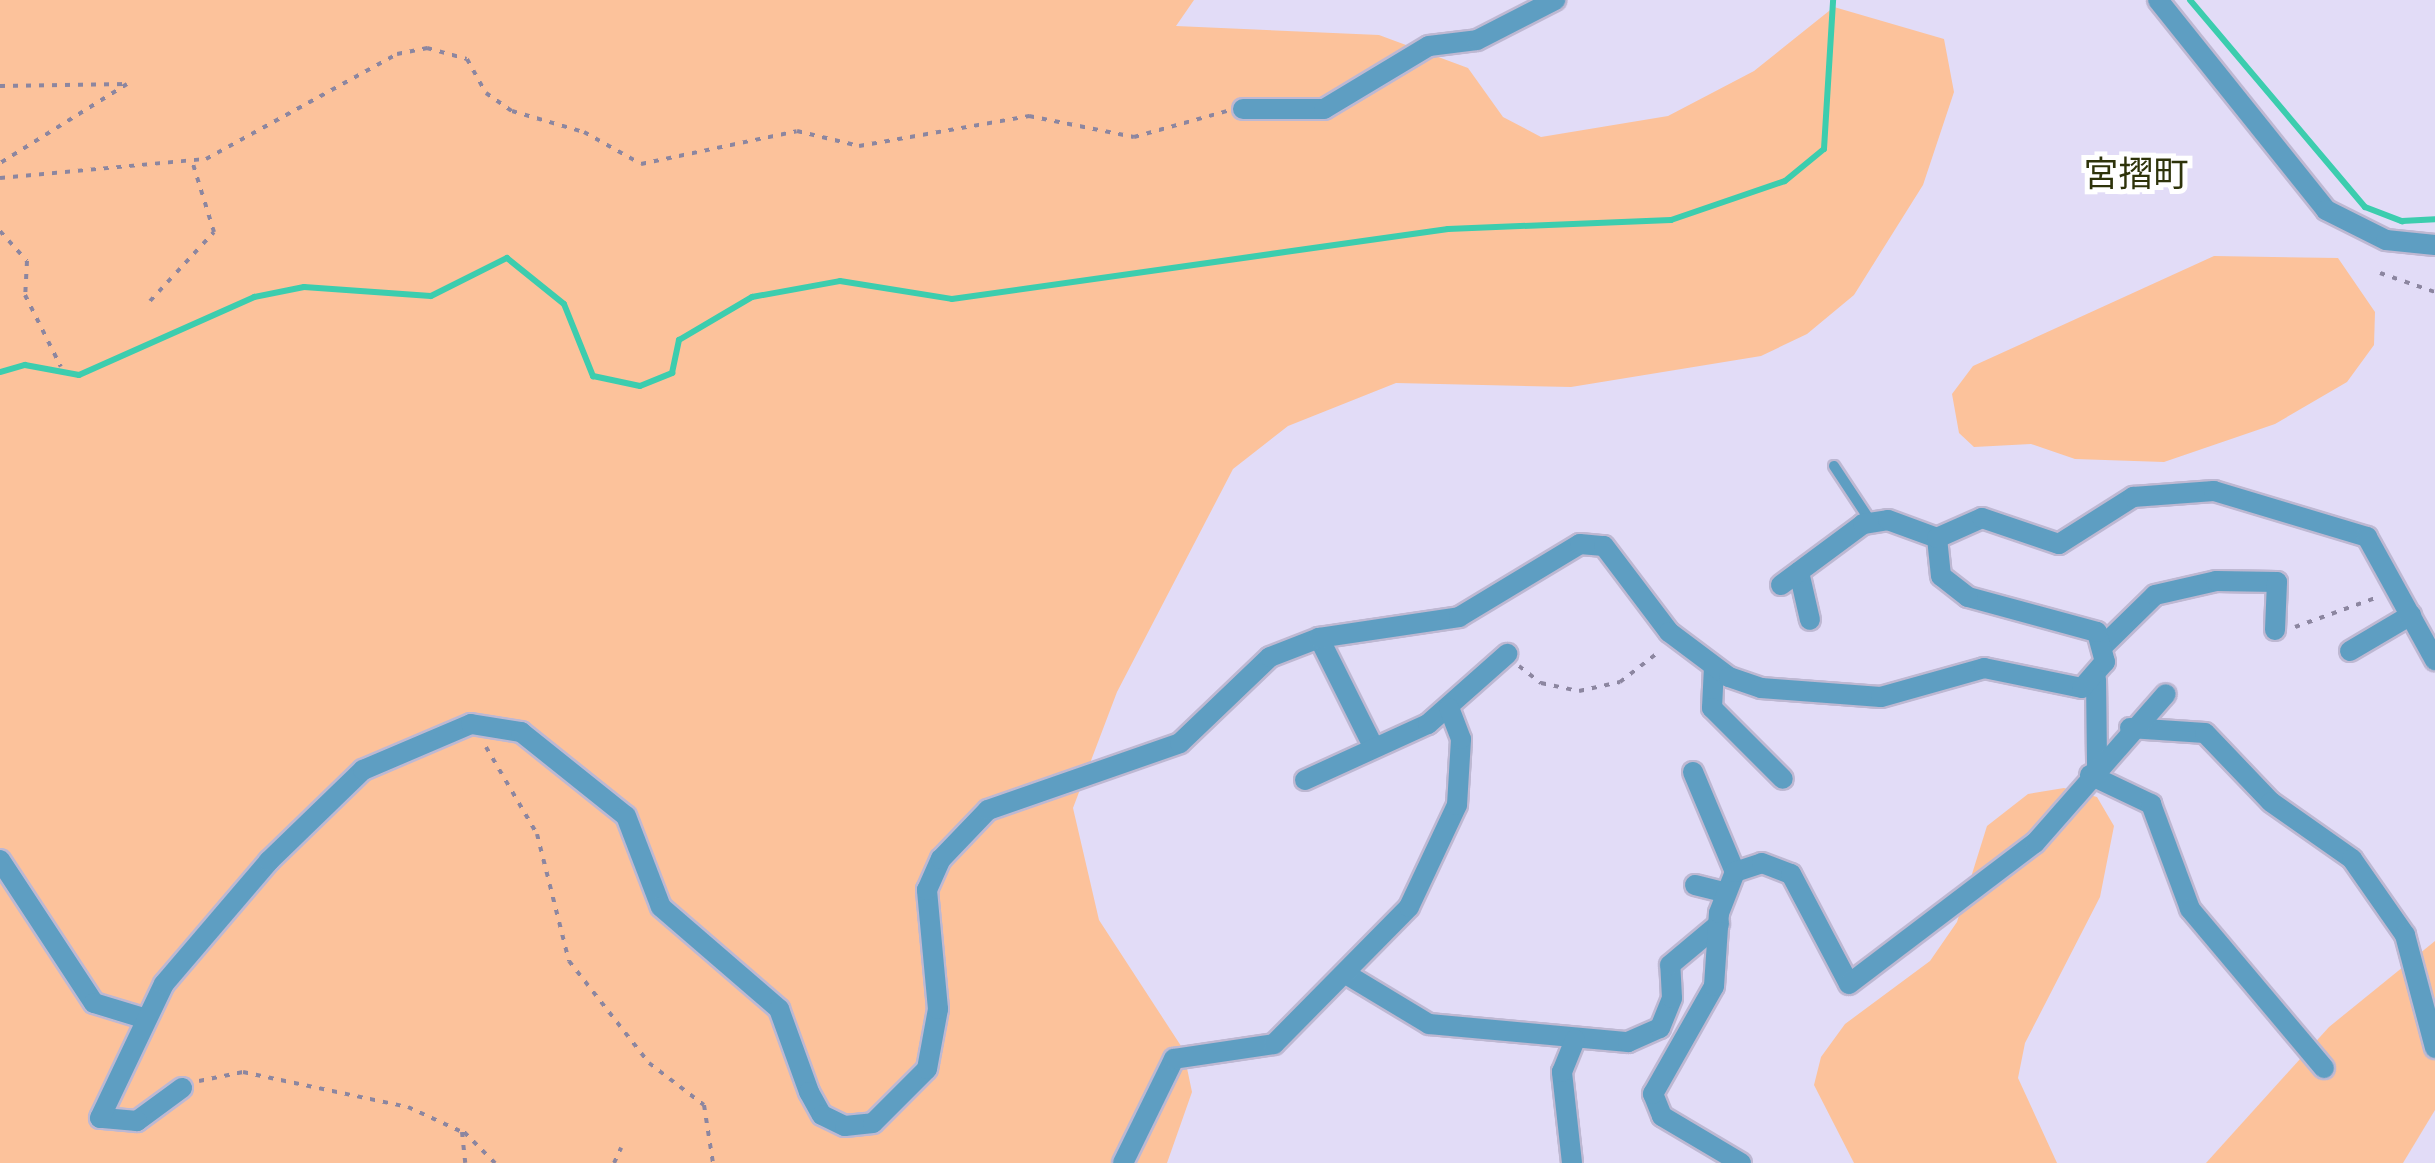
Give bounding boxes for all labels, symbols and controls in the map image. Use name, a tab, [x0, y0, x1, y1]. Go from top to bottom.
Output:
district label: 宮摺町	[2084, 153, 2188, 195]

